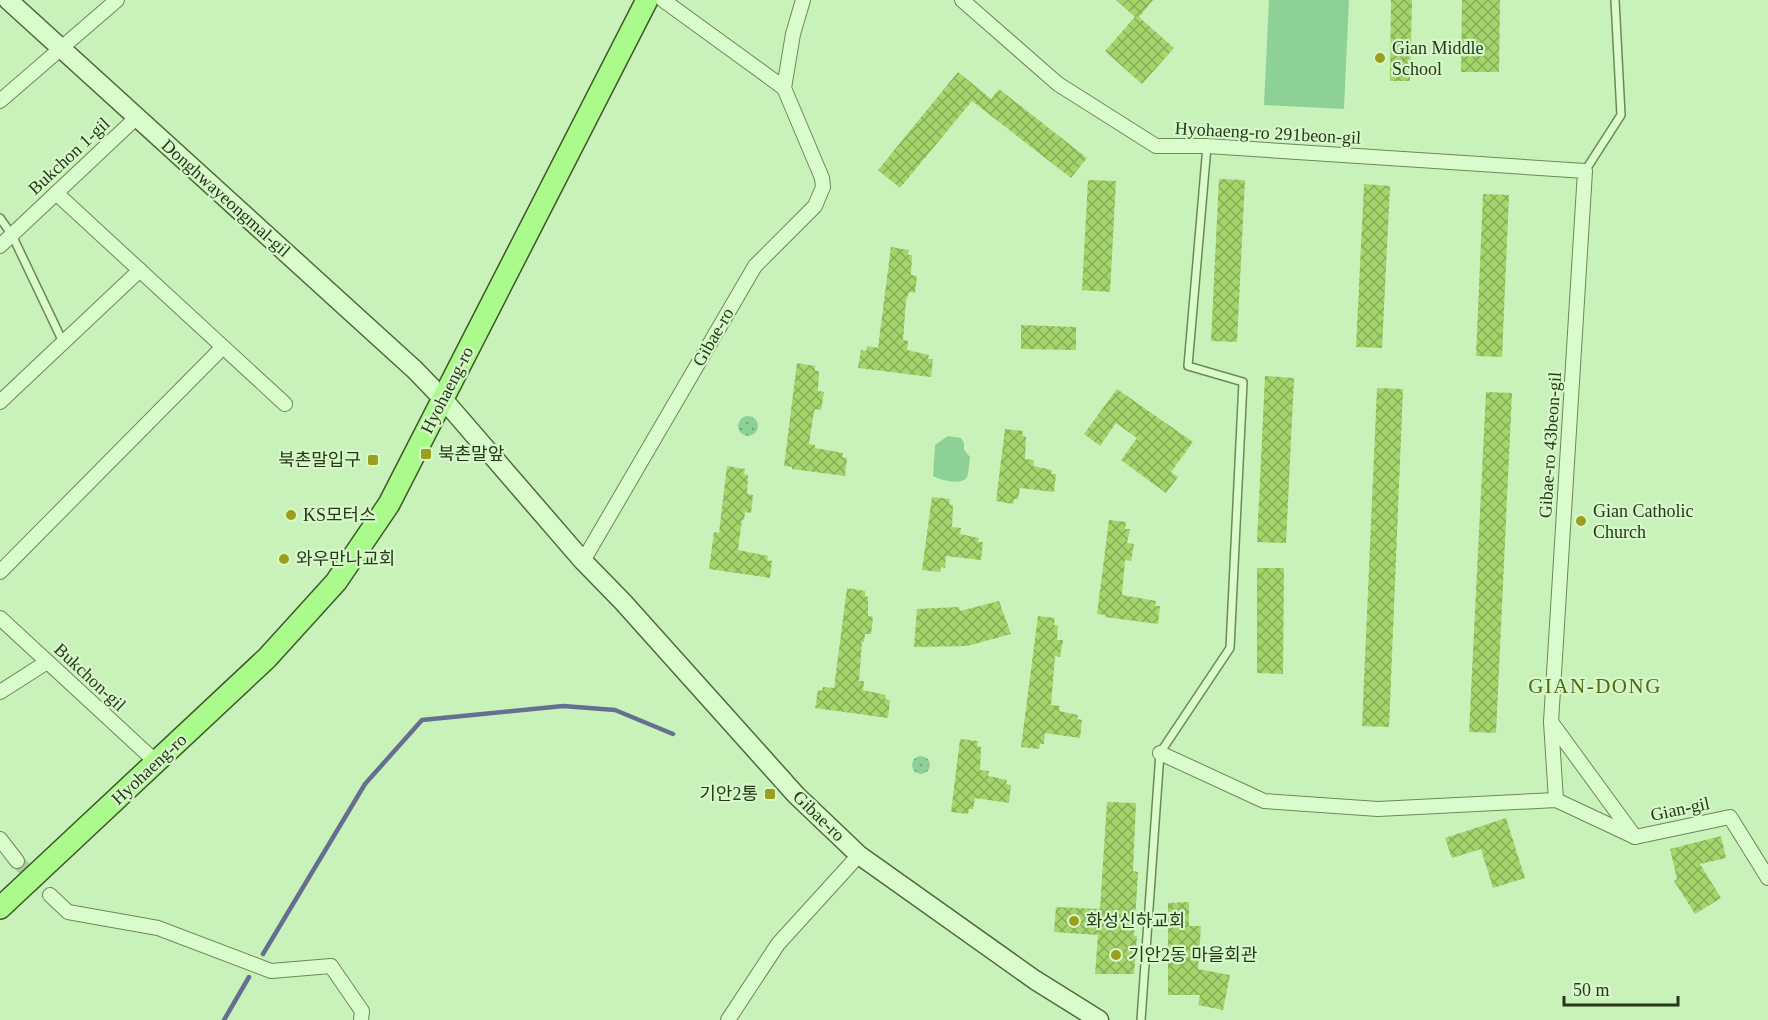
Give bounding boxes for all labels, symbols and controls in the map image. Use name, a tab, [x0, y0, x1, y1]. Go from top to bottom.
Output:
place label: Gian Middle School	[1392, 38, 1484, 79]
marker: Gian Middle School	[1373, 51, 1387, 65]
street label: Bukchon 1-gil	[24, 113, 114, 199]
street label: Hyohaeng-ro 291beon-gil	[1174, 118, 1362, 148]
street label: Donghwayeongmal-gil	[158, 135, 294, 261]
street label: Gibae-ro	[688, 304, 738, 370]
street label: Hyohaeng-ro	[417, 343, 477, 437]
street label: Gibae-ro 43beon-gil	[1535, 371, 1565, 519]
place label: 북촌말앞	[438, 444, 504, 464]
marker: 북촌말앞	[419, 447, 433, 461]
place label: 북촌말입구	[278, 450, 361, 470]
marker: 북촌말입구	[366, 453, 380, 467]
place label: Gian Catholic Church	[1593, 501, 1693, 542]
place label: KS모터스	[303, 505, 376, 525]
marker: KS모터스	[284, 508, 298, 522]
marker: Gian Catholic Church	[1574, 514, 1588, 528]
place label: 와우만나교회	[296, 549, 395, 569]
marker: 와우만나교회	[277, 552, 291, 566]
street label: Bukchon-gil	[50, 639, 130, 715]
district label: GIAN-DONG	[1528, 674, 1662, 698]
street label: Hyohaeng-ro	[107, 729, 191, 809]
place label: 기안2통	[699, 784, 758, 804]
marker: 기안2통	[763, 787, 777, 801]
street label: Gibae-ro	[789, 787, 849, 845]
street label: Gian-gil	[1649, 793, 1711, 825]
place label: 화성신하교회	[1086, 911, 1185, 931]
marker: 화성신하교회	[1067, 914, 1081, 928]
place label: 기안2동 마을회관	[1128, 945, 1258, 965]
marker: 기안2동 마을회관	[1109, 948, 1123, 962]
scale bar	[1564, 969, 1678, 1007]
text: 50 m	[1573, 980, 1610, 1000]

